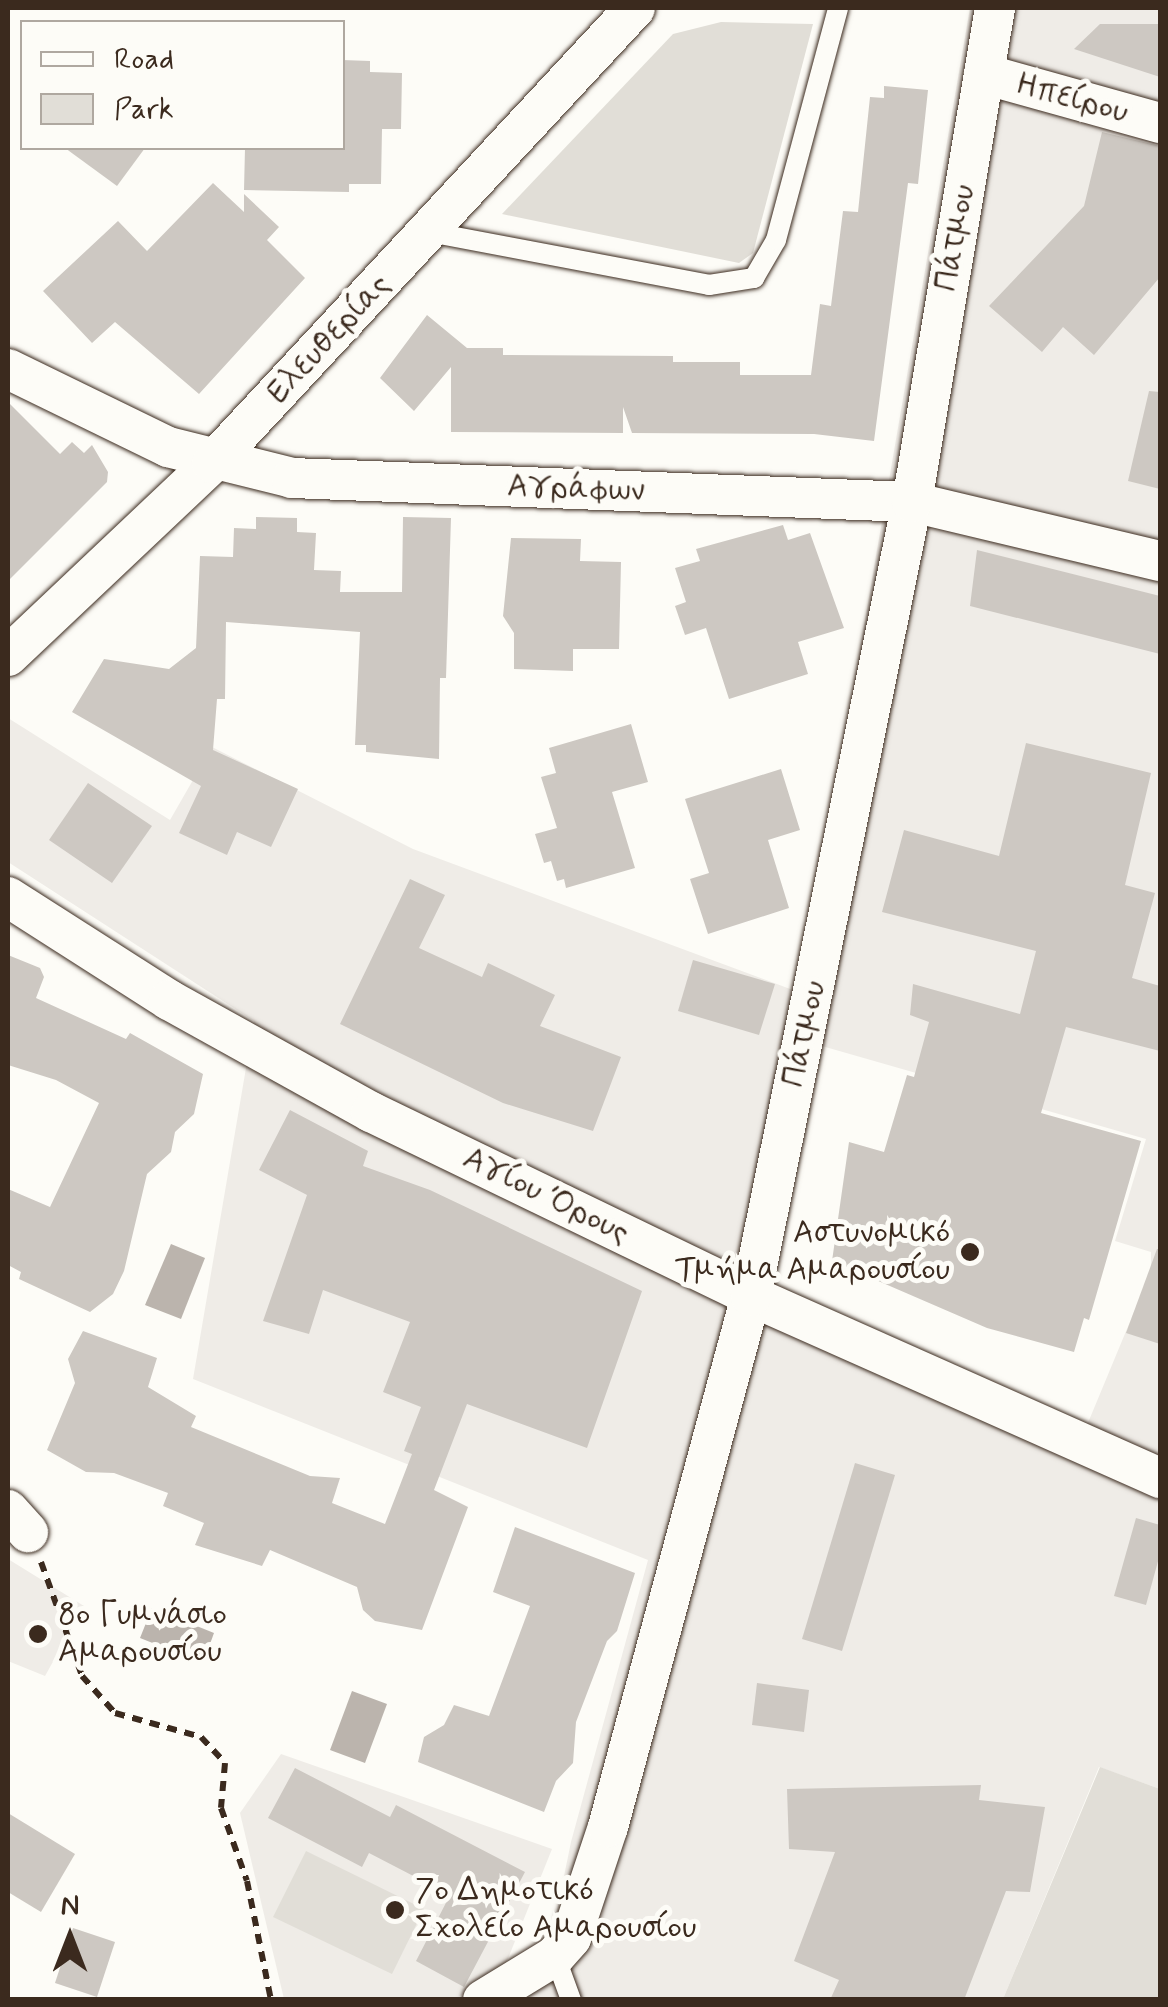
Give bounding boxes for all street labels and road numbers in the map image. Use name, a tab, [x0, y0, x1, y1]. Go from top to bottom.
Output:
street label: Ηπείρου	[1012, 66, 1132, 132]
street label: Πάτμου	[928, 182, 984, 294]
street label: Ελευθερίας	[259, 266, 399, 412]
street label: Αγράφων	[507, 467, 645, 511]
street label: Πάτμου	[775, 977, 835, 1091]
street label: Αγίου Όρους	[457, 1139, 635, 1253]

